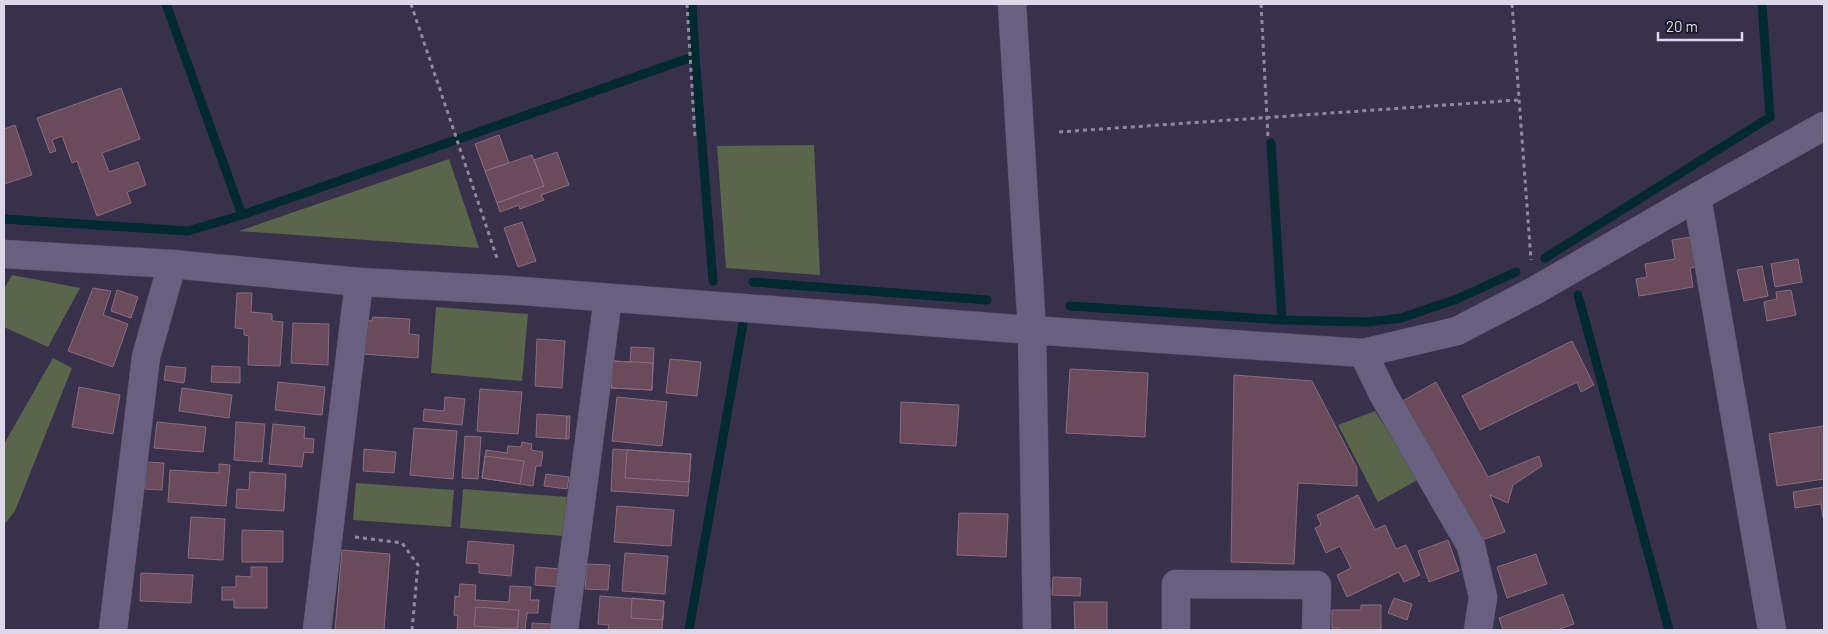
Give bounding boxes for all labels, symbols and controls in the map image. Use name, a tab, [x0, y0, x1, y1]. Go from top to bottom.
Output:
scale bar	[1658, 10, 1742, 42]
text: 20 m	[1666, 17, 1698, 35]

